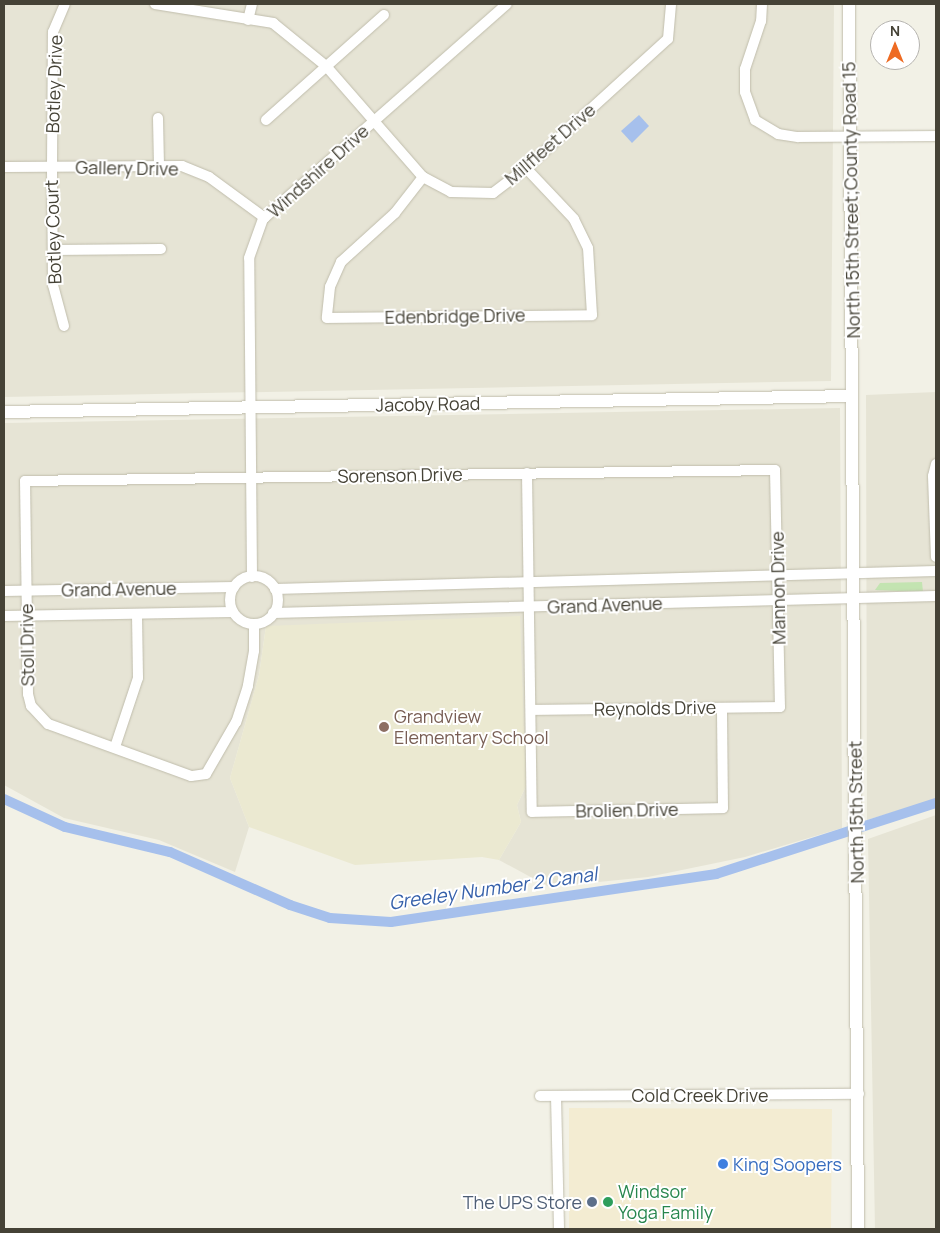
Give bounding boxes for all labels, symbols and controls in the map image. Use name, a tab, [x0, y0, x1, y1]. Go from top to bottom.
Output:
north arrow	[870, 20, 920, 70]
text: N	[890, 21, 900, 40]
street label: Botley Drive	[41, 34, 67, 134]
street label: North 15th Street;County Road 15	[838, 61, 864, 339]
street label: Millfleet Drive	[500, 99, 600, 189]
street label: Windshire Drive	[263, 120, 373, 222]
street label: Gallery Drive	[75, 156, 179, 180]
street label: Botley Court	[40, 179, 66, 285]
street label: Edenbridge Drive	[384, 304, 526, 328]
street label: Jacoby Road	[376, 392, 480, 416]
street label: Sorenson Drive	[337, 463, 463, 487]
street label: Mannon Drive	[766, 531, 790, 645]
street label: Grand Avenue	[61, 577, 177, 601]
street label: Grand Avenue	[547, 592, 663, 618]
street label: Stoll Drive	[15, 603, 39, 687]
street label: Reynolds Drive	[594, 696, 716, 720]
place label: Grandview Elementary School	[394, 706, 549, 749]
marker: Grandview Elementary School	[378, 721, 390, 733]
street label: North 15th Street	[844, 740, 868, 884]
street label: Brolien Drive	[575, 798, 679, 822]
water label: Greeley Number 2 Canal	[387, 863, 599, 915]
street label: Cold Creek Drive	[632, 1084, 768, 1106]
place label: King Soopers	[733, 1153, 842, 1175]
marker: King Soopers	[717, 1158, 729, 1170]
place label: Windsor Yoga Family	[618, 1181, 713, 1224]
place label: The UPS Store	[463, 1191, 582, 1213]
marker: The UPS Store	[586, 1196, 598, 1208]
marker: Windsor Yoga Family	[602, 1196, 614, 1208]

